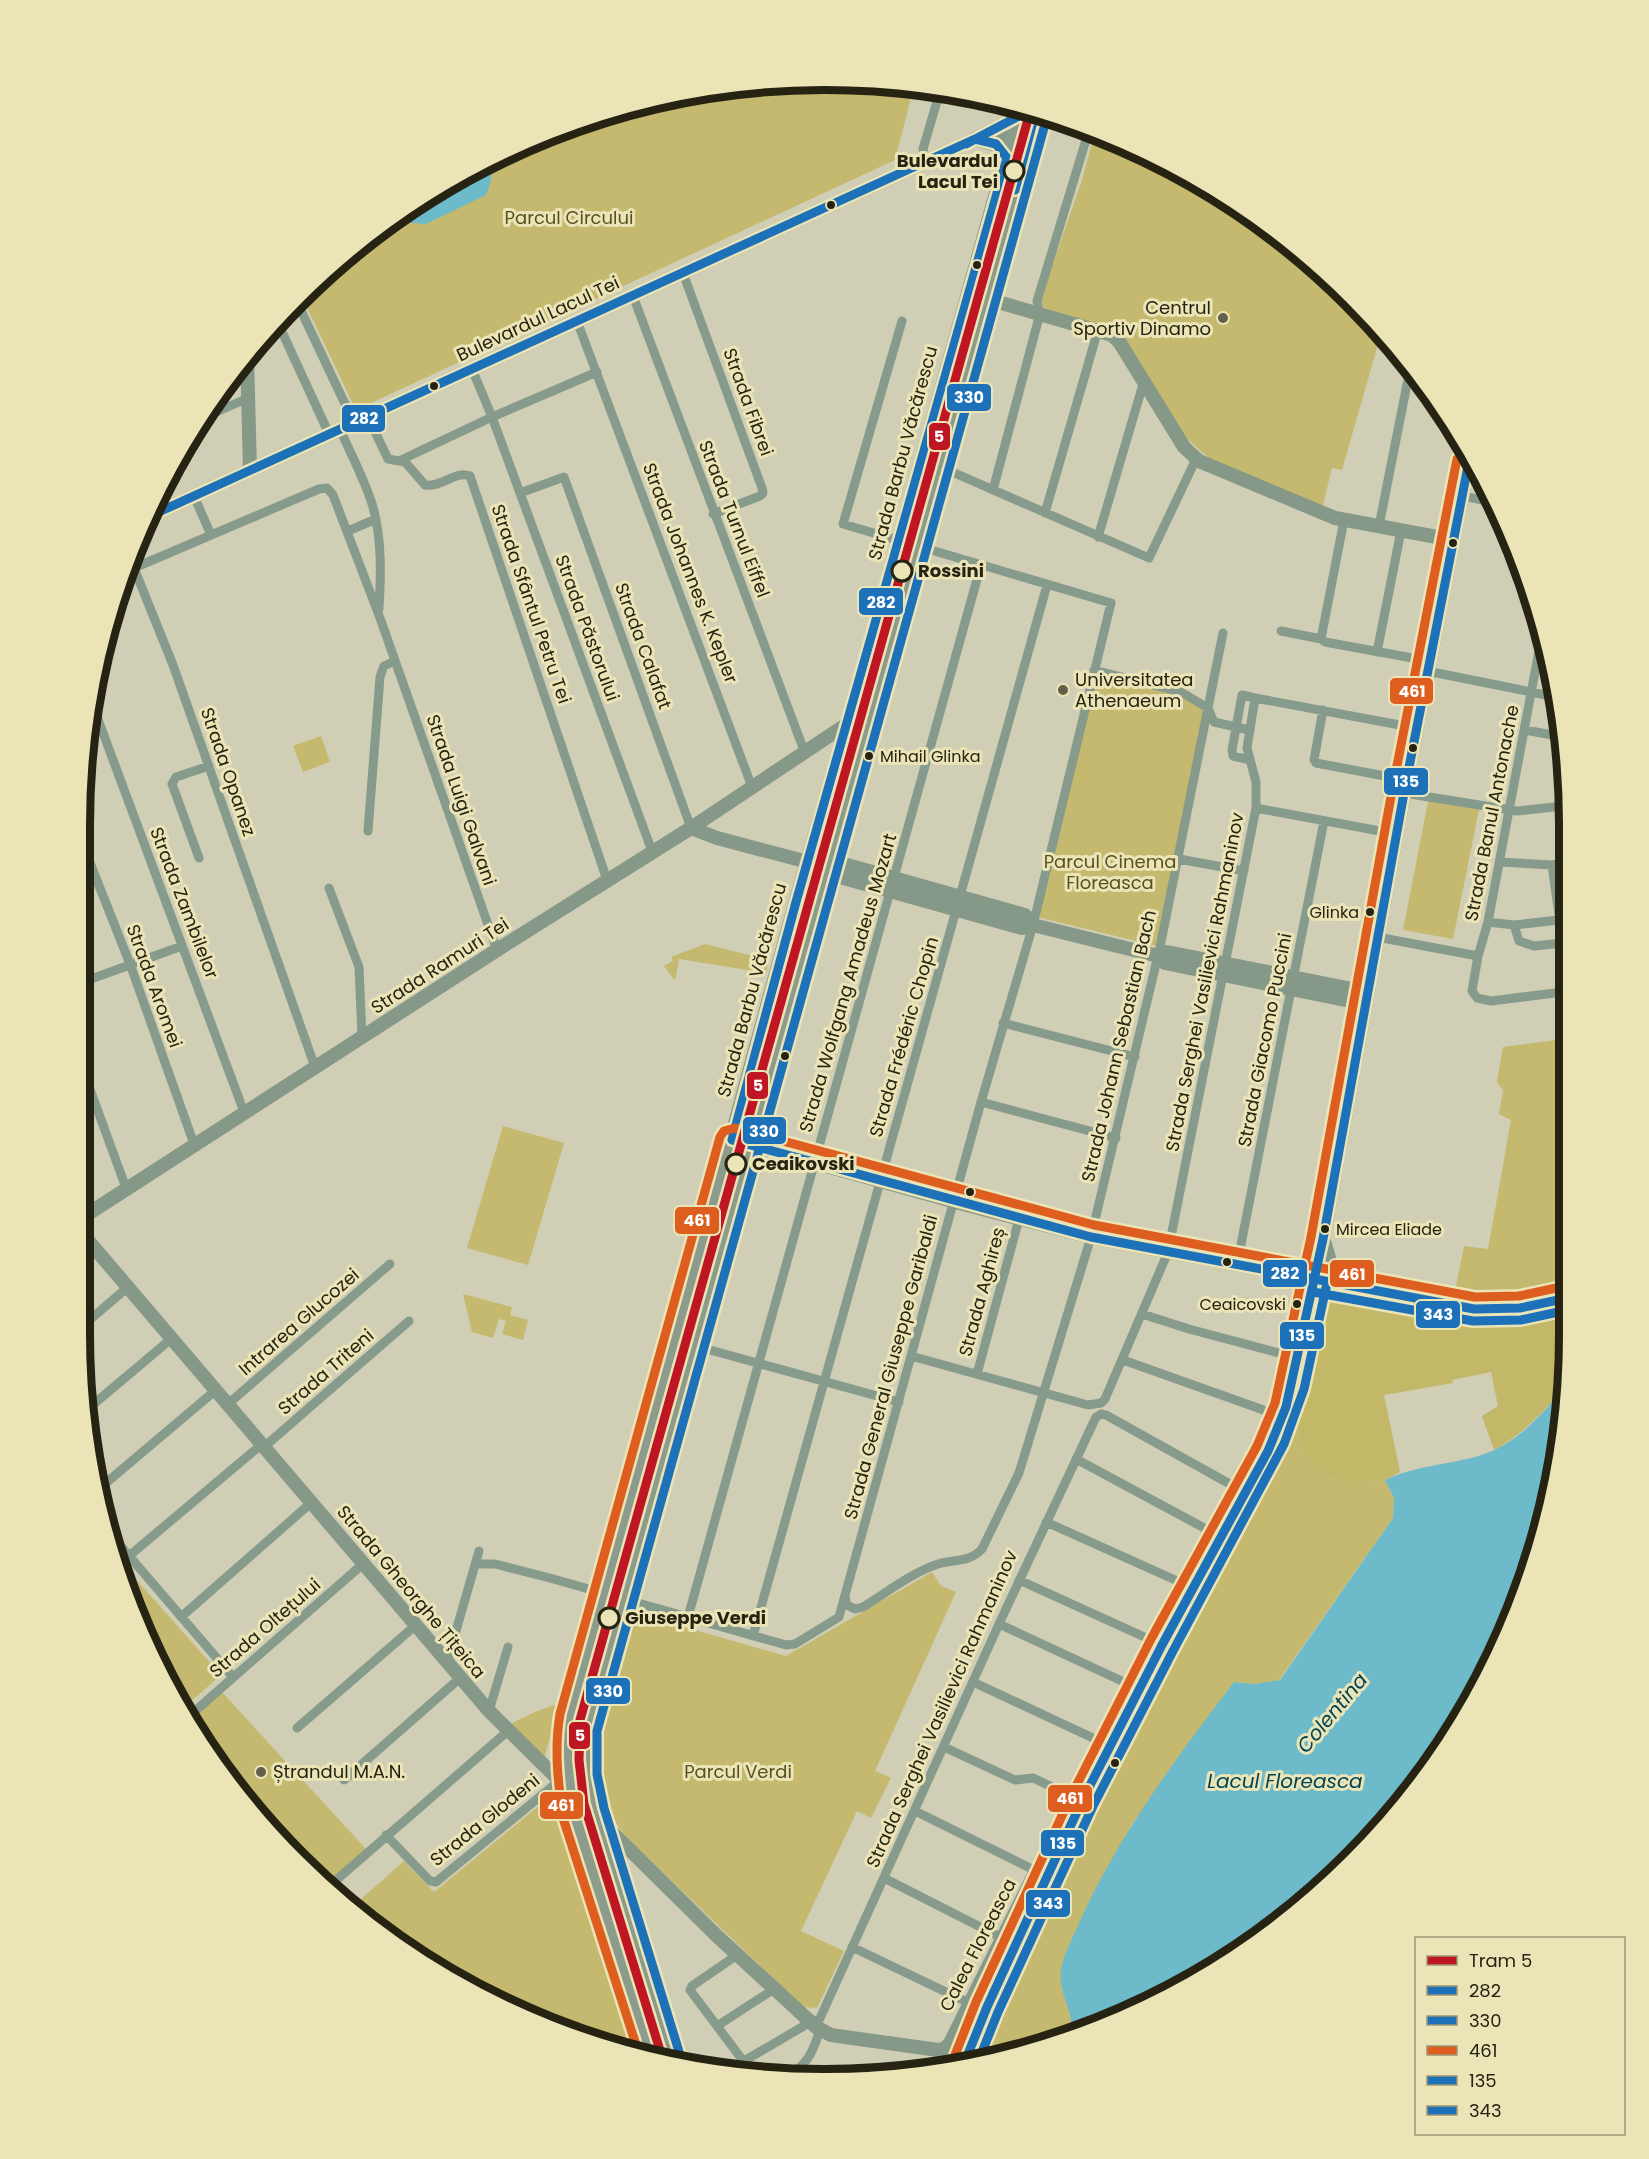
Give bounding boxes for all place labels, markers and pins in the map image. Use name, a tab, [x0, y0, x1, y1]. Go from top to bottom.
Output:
place label: Bulevardul Lacul Tei	[897, 148, 998, 194]
marker: Bulevardul Lacul Tei	[1003, 160, 1025, 182]
unlabelled marker	[825, 199, 837, 211]
unlabelled marker	[971, 259, 983, 271]
place label: Centrul Sportiv Dinamo	[1073, 295, 1211, 341]
marker: Centrul Sportiv Dinamo	[1216, 311, 1230, 325]
unlabelled marker	[428, 380, 440, 392]
unlabelled marker	[1447, 537, 1459, 549]
place label: Rossini	[918, 558, 984, 583]
marker: Rossini	[891, 560, 913, 582]
place label: Universitatea Athenaeum	[1075, 667, 1194, 713]
marker: Universitatea Athenaeum	[1056, 683, 1070, 697]
unlabelled marker	[1407, 742, 1419, 754]
place label: Mihail Glinka	[880, 745, 981, 768]
marker: Mihail Glinka	[863, 750, 875, 762]
place label: Glinka	[1309, 901, 1359, 924]
marker: Glinka	[1364, 906, 1376, 918]
unlabelled marker	[779, 1050, 791, 1062]
place label: Ceaikovski	[752, 1151, 855, 1176]
marker: Ceaikovski	[725, 1153, 747, 1175]
unlabelled marker	[964, 1186, 976, 1198]
place label: Mircea Eliade	[1336, 1218, 1442, 1241]
marker: Mircea Eliade	[1319, 1223, 1331, 1235]
unlabelled marker	[1221, 1256, 1233, 1268]
place label: Ceaicovski	[1200, 1293, 1286, 1316]
marker: Ceaicovski	[1291, 1298, 1303, 1310]
place label: Giuseppe Verdi	[625, 1605, 766, 1630]
marker: Giuseppe Verdi	[598, 1607, 620, 1629]
unlabelled marker	[1109, 1757, 1121, 1769]
place label: Ștrandul M.A.N.	[273, 1759, 405, 1784]
marker: Ștrandul M.A.N.	[254, 1765, 268, 1779]

